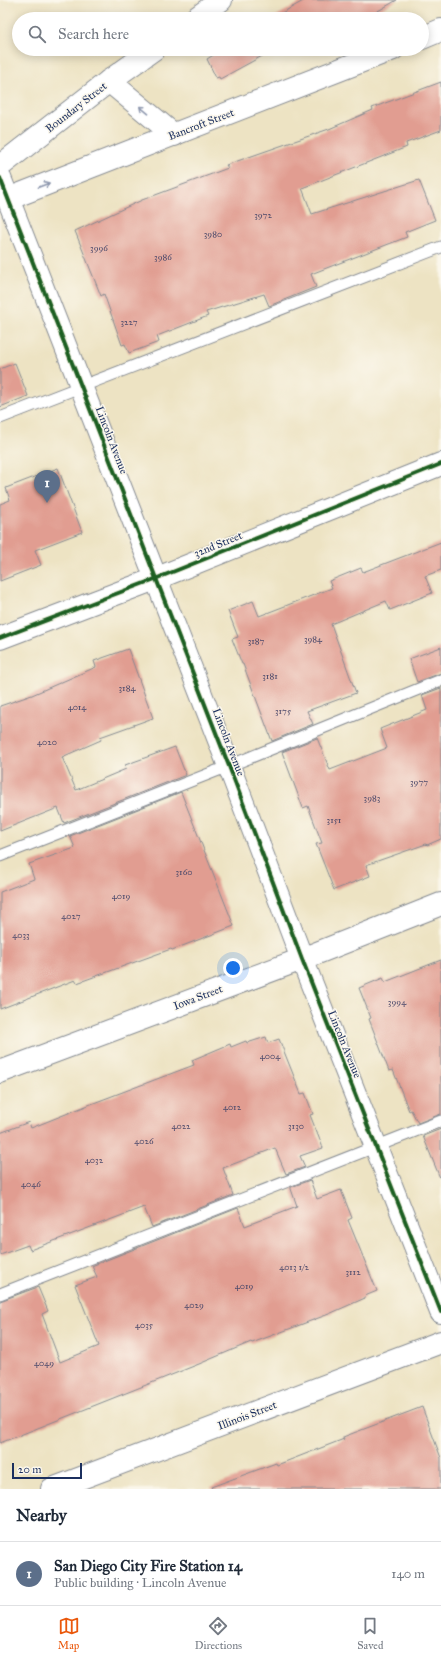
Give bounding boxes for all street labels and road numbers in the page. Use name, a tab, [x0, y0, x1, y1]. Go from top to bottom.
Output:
street label: Boundary Street	[43, 79, 109, 135]
street label: Bancroft Street	[166, 106, 236, 143]
street label: Lincoln Avenue	[93, 404, 131, 476]
street label: 32nd Street	[192, 529, 244, 560]
street label: Lincoln Avenue	[210, 706, 248, 778]
street label: Iowa Street	[172, 982, 225, 1013]
street label: Lincoln Avenue	[325, 1009, 364, 1080]
street label: Illinois Street	[216, 1398, 279, 1433]

